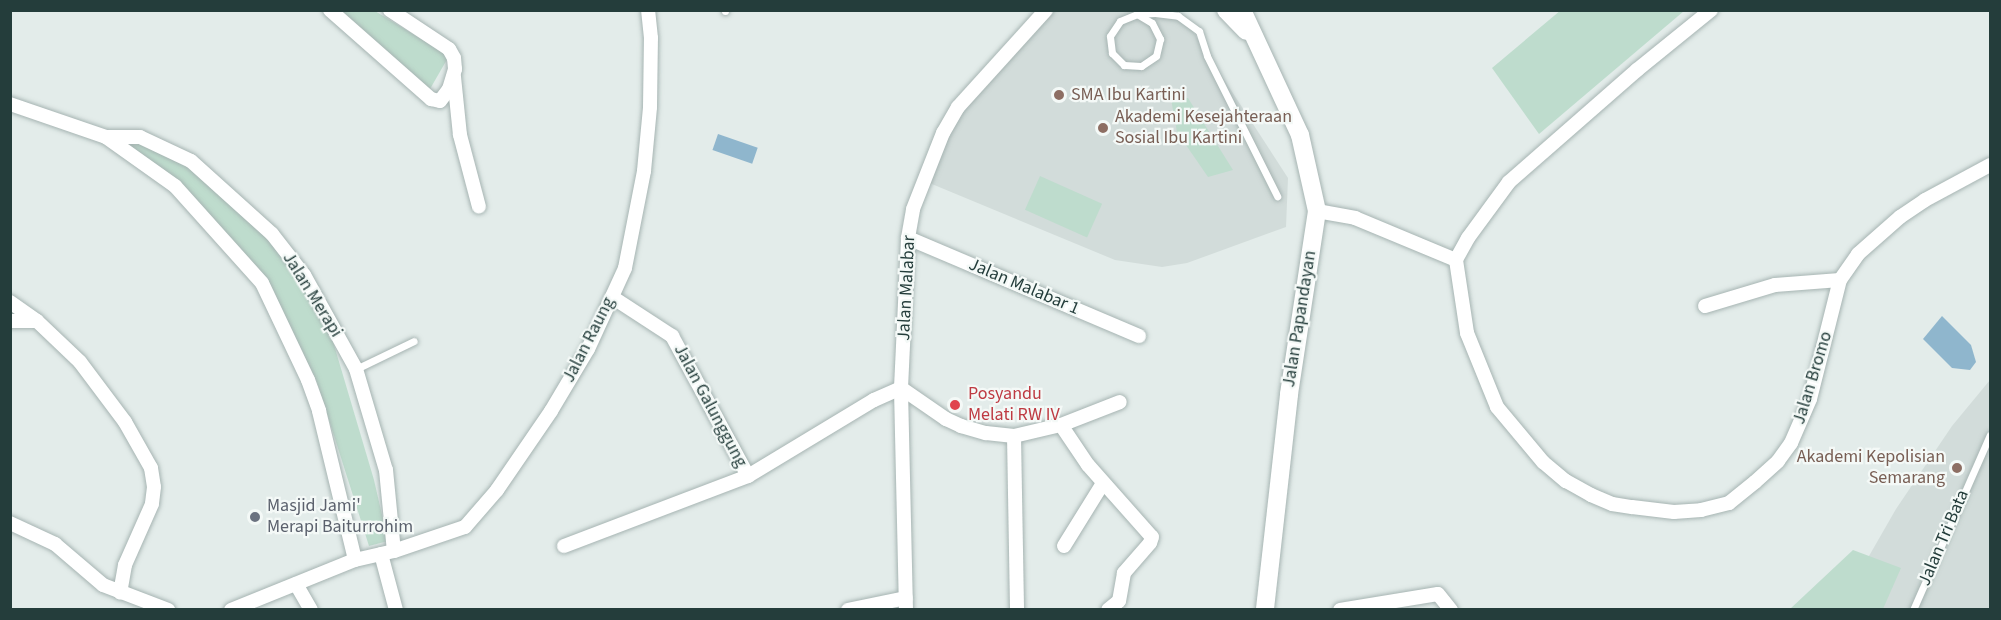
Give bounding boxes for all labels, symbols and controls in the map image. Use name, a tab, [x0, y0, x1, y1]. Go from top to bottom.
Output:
place label: SMA Ibu Kartini	[1071, 84, 1186, 106]
marker: SMA Ibu Kartini	[1052, 88, 1066, 102]
place label: Akademi Kesejahteraan Sosial Ibu Kartini	[1115, 107, 1292, 150]
marker: Akademi Kesejahteraan Sosial Ibu Kartini	[1096, 121, 1110, 135]
street label: Jalan Malabar	[893, 235, 921, 341]
street label: Jalan Merapi	[277, 249, 347, 341]
street label: Jalan Papandayan	[1279, 249, 1321, 389]
street label: Jalan Malabar 1	[965, 254, 1083, 320]
street label: Jalan Raung	[558, 294, 620, 386]
street label: Jalan Bromo	[1789, 329, 1837, 427]
street label: Jalan Galunggung	[669, 341, 751, 471]
place label: Posyandu Melati RW IV	[968, 384, 1060, 426]
marker: Posyandu Melati RW IV	[946, 396, 964, 414]
place label: Akademi Kepolisian Semarang	[1797, 447, 1945, 490]
marker: Akademi Kepolisian Semarang	[1950, 461, 1964, 475]
street label: Jalan Tri Bata	[1914, 487, 1974, 589]
place label: Masjid Jami' Merapi Baiturrohim	[267, 496, 413, 538]
marker: Masjid Jami' Merapi Baiturrohim	[248, 510, 262, 524]

